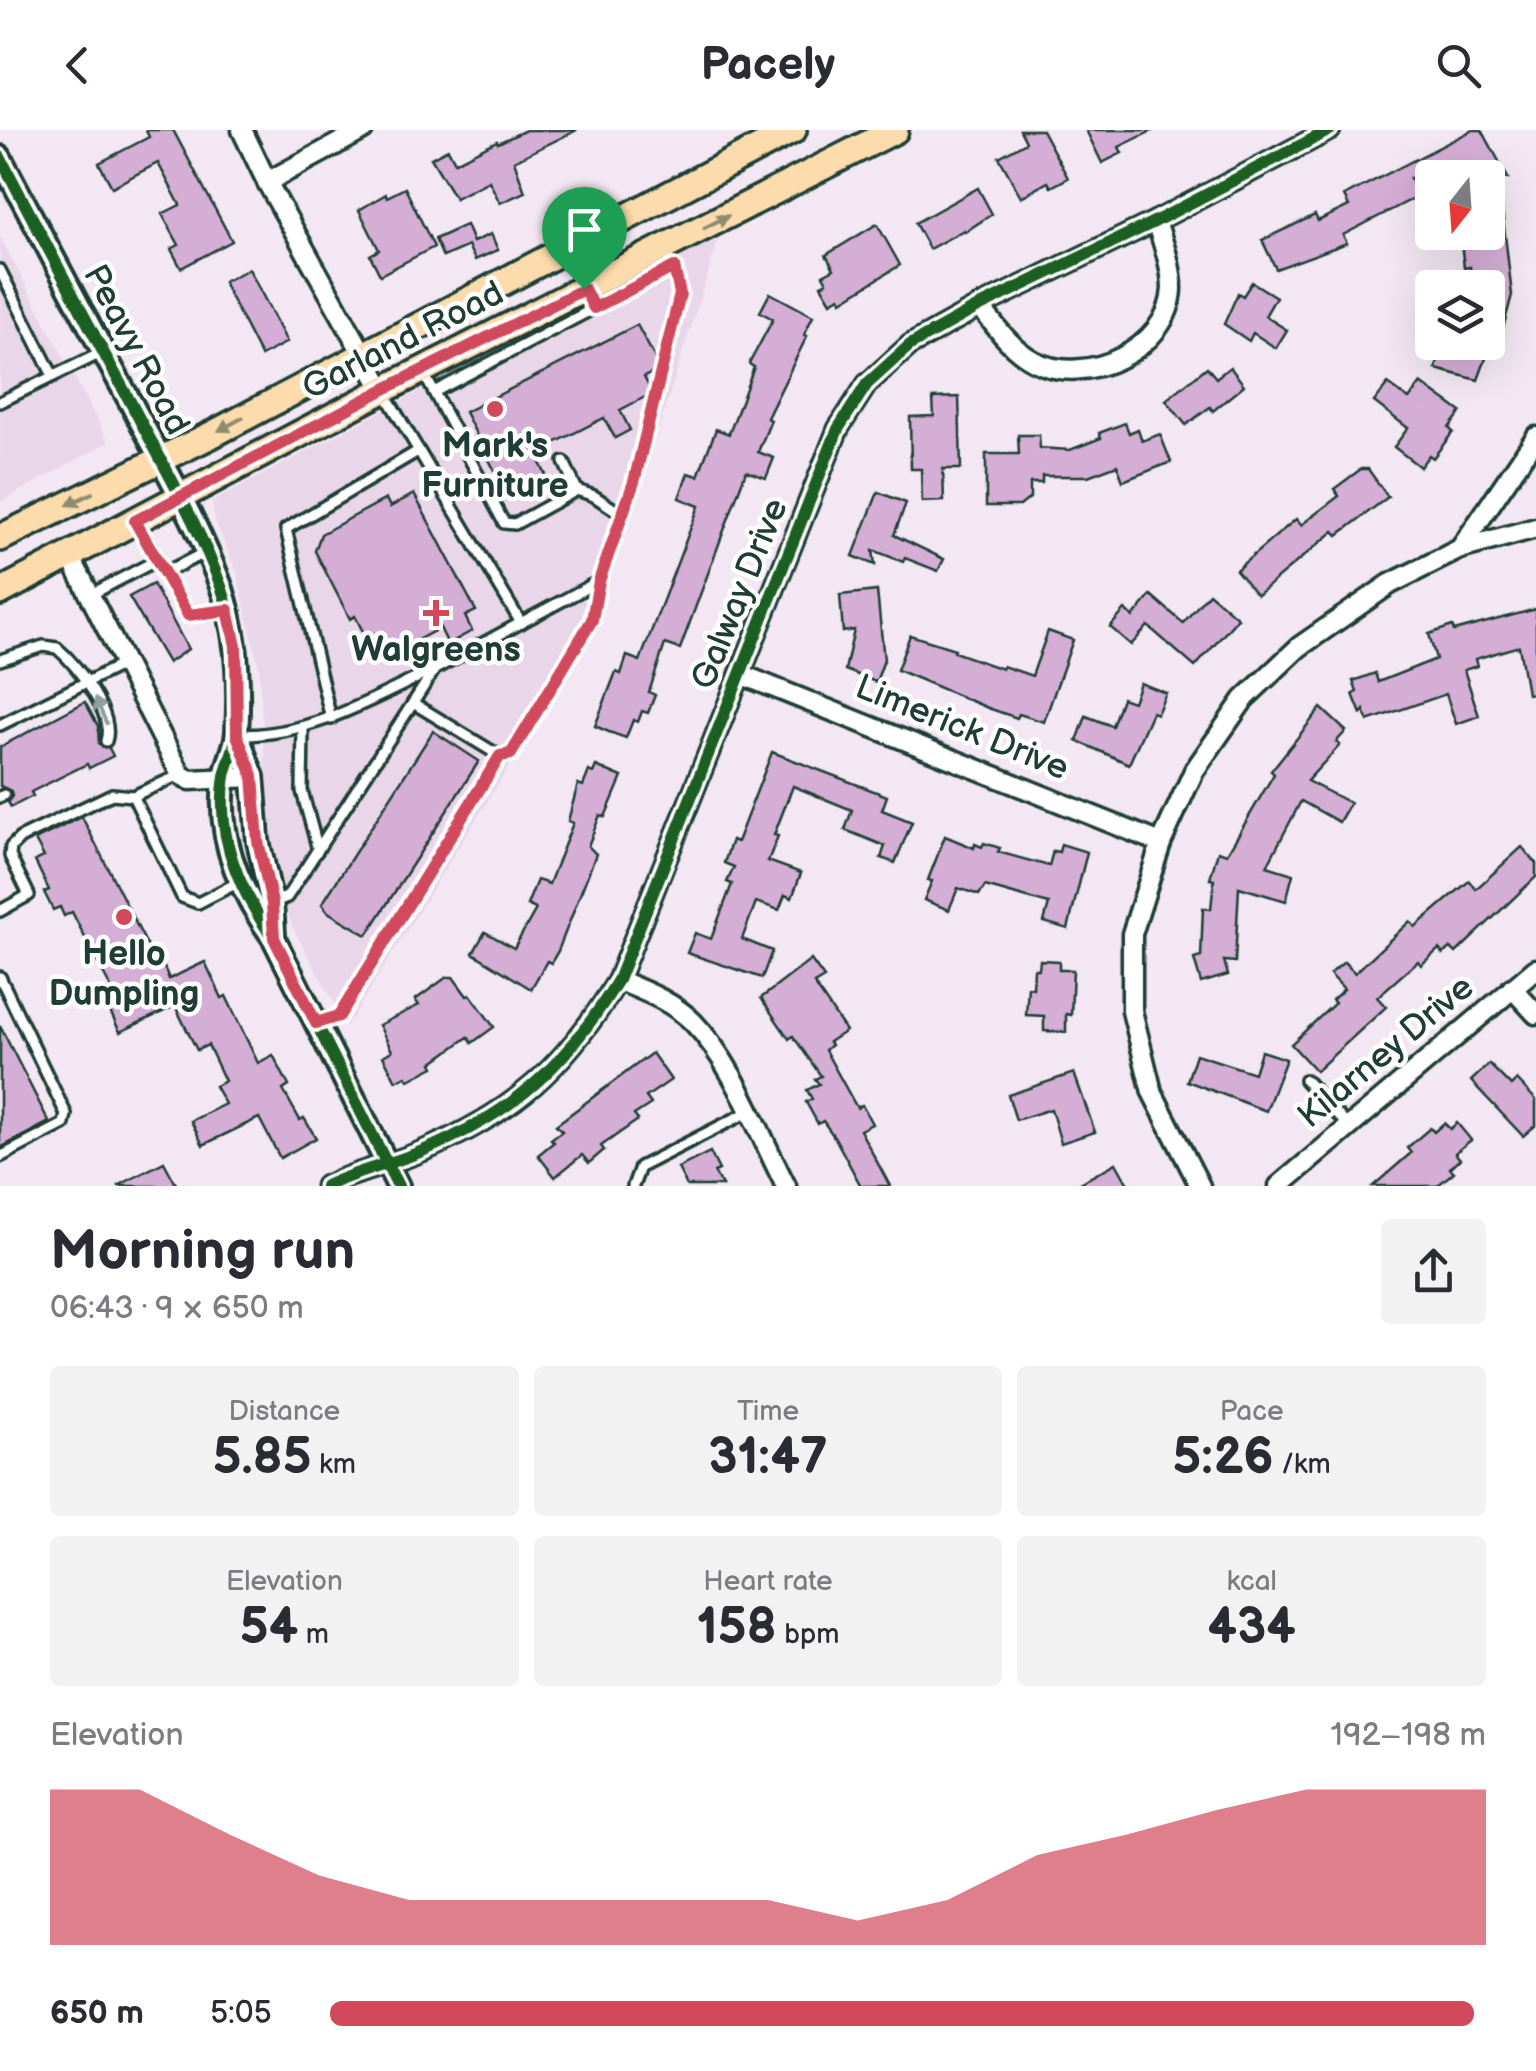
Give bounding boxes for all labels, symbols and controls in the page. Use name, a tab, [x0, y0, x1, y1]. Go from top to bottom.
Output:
icon: back	[50, 38, 105, 93]
text: Pacely	[701, 38, 835, 93]
icon: search	[1431, 38, 1486, 93]
north arrow	[1415, 160, 1505, 250]
map controls	[1415, 160, 1505, 360]
pin	[542, 187, 627, 290]
icon: arrive	[557, 202, 612, 257]
one-way arrow	[702, 214, 731, 231]
street label: Peavy Road	[73, 258, 199, 442]
button: layers	[1415, 270, 1505, 360]
street label: Garland Road	[295, 272, 511, 410]
marker: Mark's Furniture	[484, 398, 506, 420]
one-way arrow	[216, 416, 245, 433]
place label: Mark's Furniture	[421, 425, 569, 508]
one-way arrow	[66, 490, 95, 507]
street label: Galway Drive	[682, 492, 798, 696]
marker: Walgreens	[425, 602, 447, 624]
place label: Walgreens	[351, 629, 521, 672]
street label: Limerick Drive	[849, 666, 1075, 790]
one-way arrow	[93, 696, 109, 725]
marker: Hello Dumpling	[113, 906, 135, 928]
place label: Hello Dumpling	[49, 933, 199, 1016]
street label: Kilarney Drive	[1289, 966, 1483, 1138]
text: Morning run	[50, 1218, 355, 1285]
button: share	[1381, 1219, 1486, 1324]
text: 06:43 · 9 × 650 m	[50, 1289, 304, 1328]
text: Distance	[228, 1395, 340, 1428]
text: Time	[737, 1395, 799, 1428]
text: Pace	[1220, 1395, 1284, 1428]
text: 5.85	[213, 1428, 311, 1488]
text: 31:47	[708, 1428, 828, 1488]
text: 5:26	[1173, 1428, 1274, 1488]
text: km	[311, 1448, 356, 1481]
text: /km	[1274, 1448, 1331, 1481]
text: Elevation	[226, 1565, 343, 1598]
text: Heart rate	[703, 1565, 833, 1598]
text: kcal	[1227, 1565, 1277, 1598]
text: 54	[240, 1598, 298, 1658]
text: 158	[697, 1598, 777, 1658]
text: 434	[1208, 1598, 1296, 1658]
text: m	[298, 1618, 329, 1651]
text: bpm	[777, 1618, 839, 1651]
text: Elevation	[50, 1716, 183, 1755]
text: 192–198 m	[1331, 1716, 1486, 1755]
text: 650 m	[50, 1994, 144, 2033]
text: 5:05	[210, 1994, 272, 2033]

